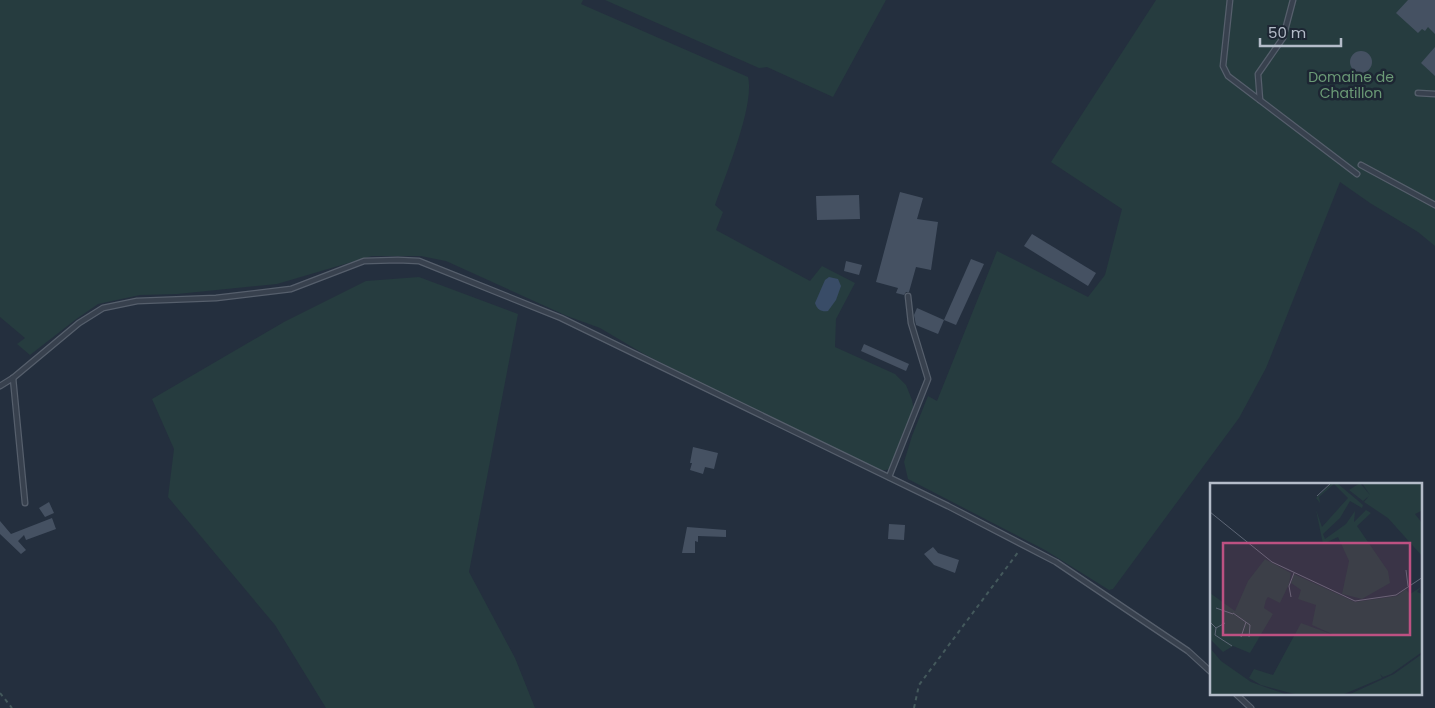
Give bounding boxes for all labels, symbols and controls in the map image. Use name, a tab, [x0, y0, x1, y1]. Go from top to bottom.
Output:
scale bar	[1260, 15, 1341, 47]
text: 50 m	[1268, 22, 1306, 43]
park label: Domaine de Chatillon	[1308, 67, 1394, 103]
inset map	[1210, 483, 1422, 696]

